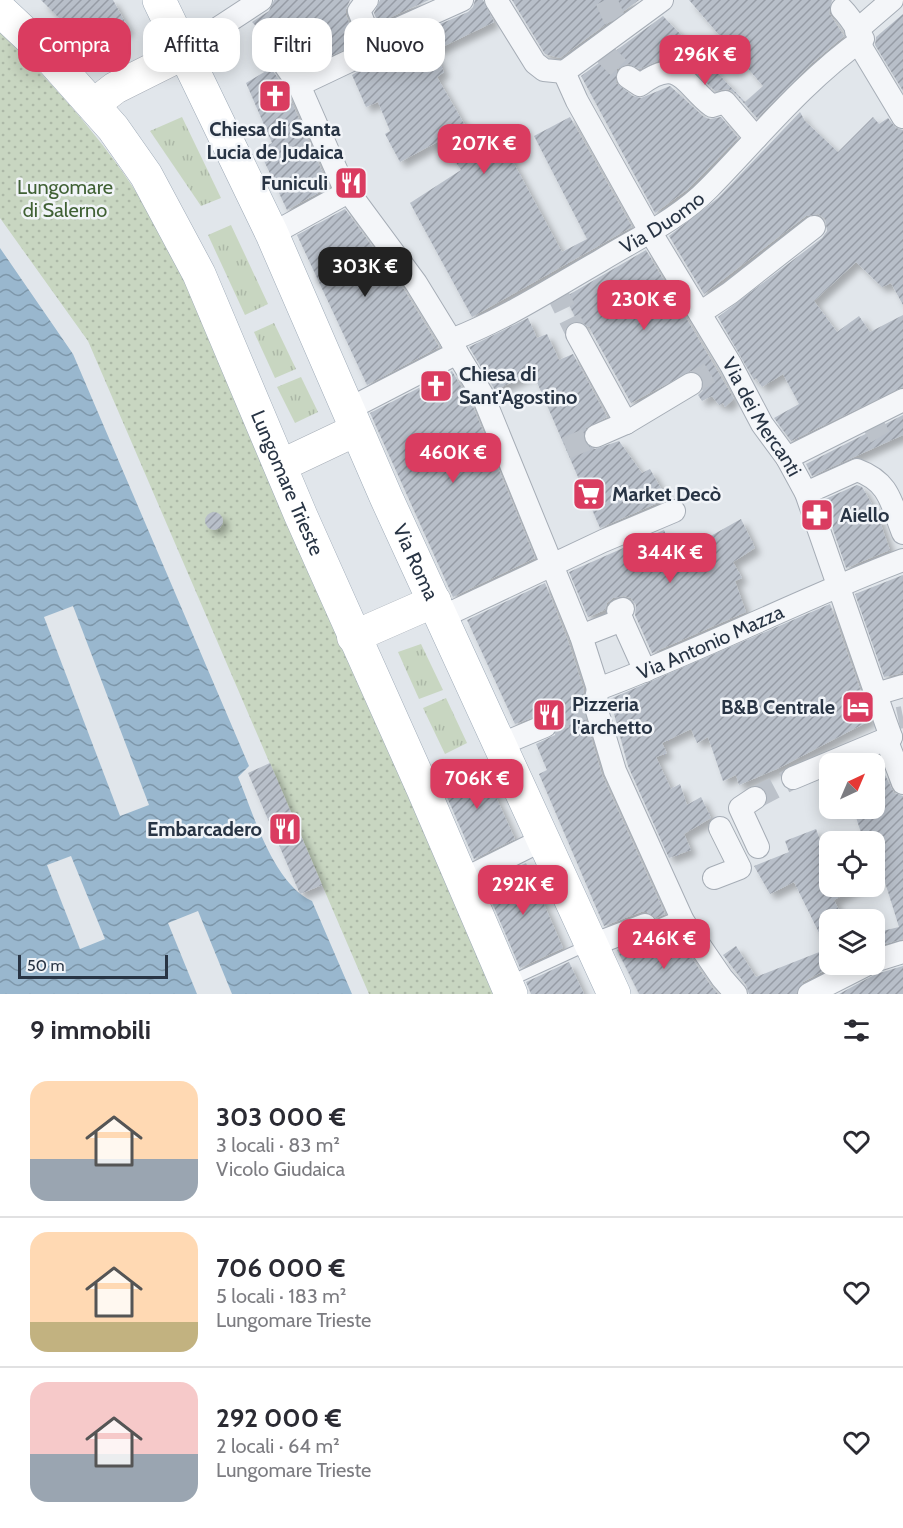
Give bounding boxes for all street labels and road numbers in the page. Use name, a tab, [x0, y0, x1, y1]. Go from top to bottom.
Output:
street label: Via Duomo	[616, 186, 709, 259]
street label: Via dei Mercanti	[717, 353, 807, 480]
street label: Lungomare Trieste	[246, 407, 329, 559]
street label: Via Roma	[388, 520, 444, 604]
street label: Via Antonio Mazza	[634, 599, 788, 685]

